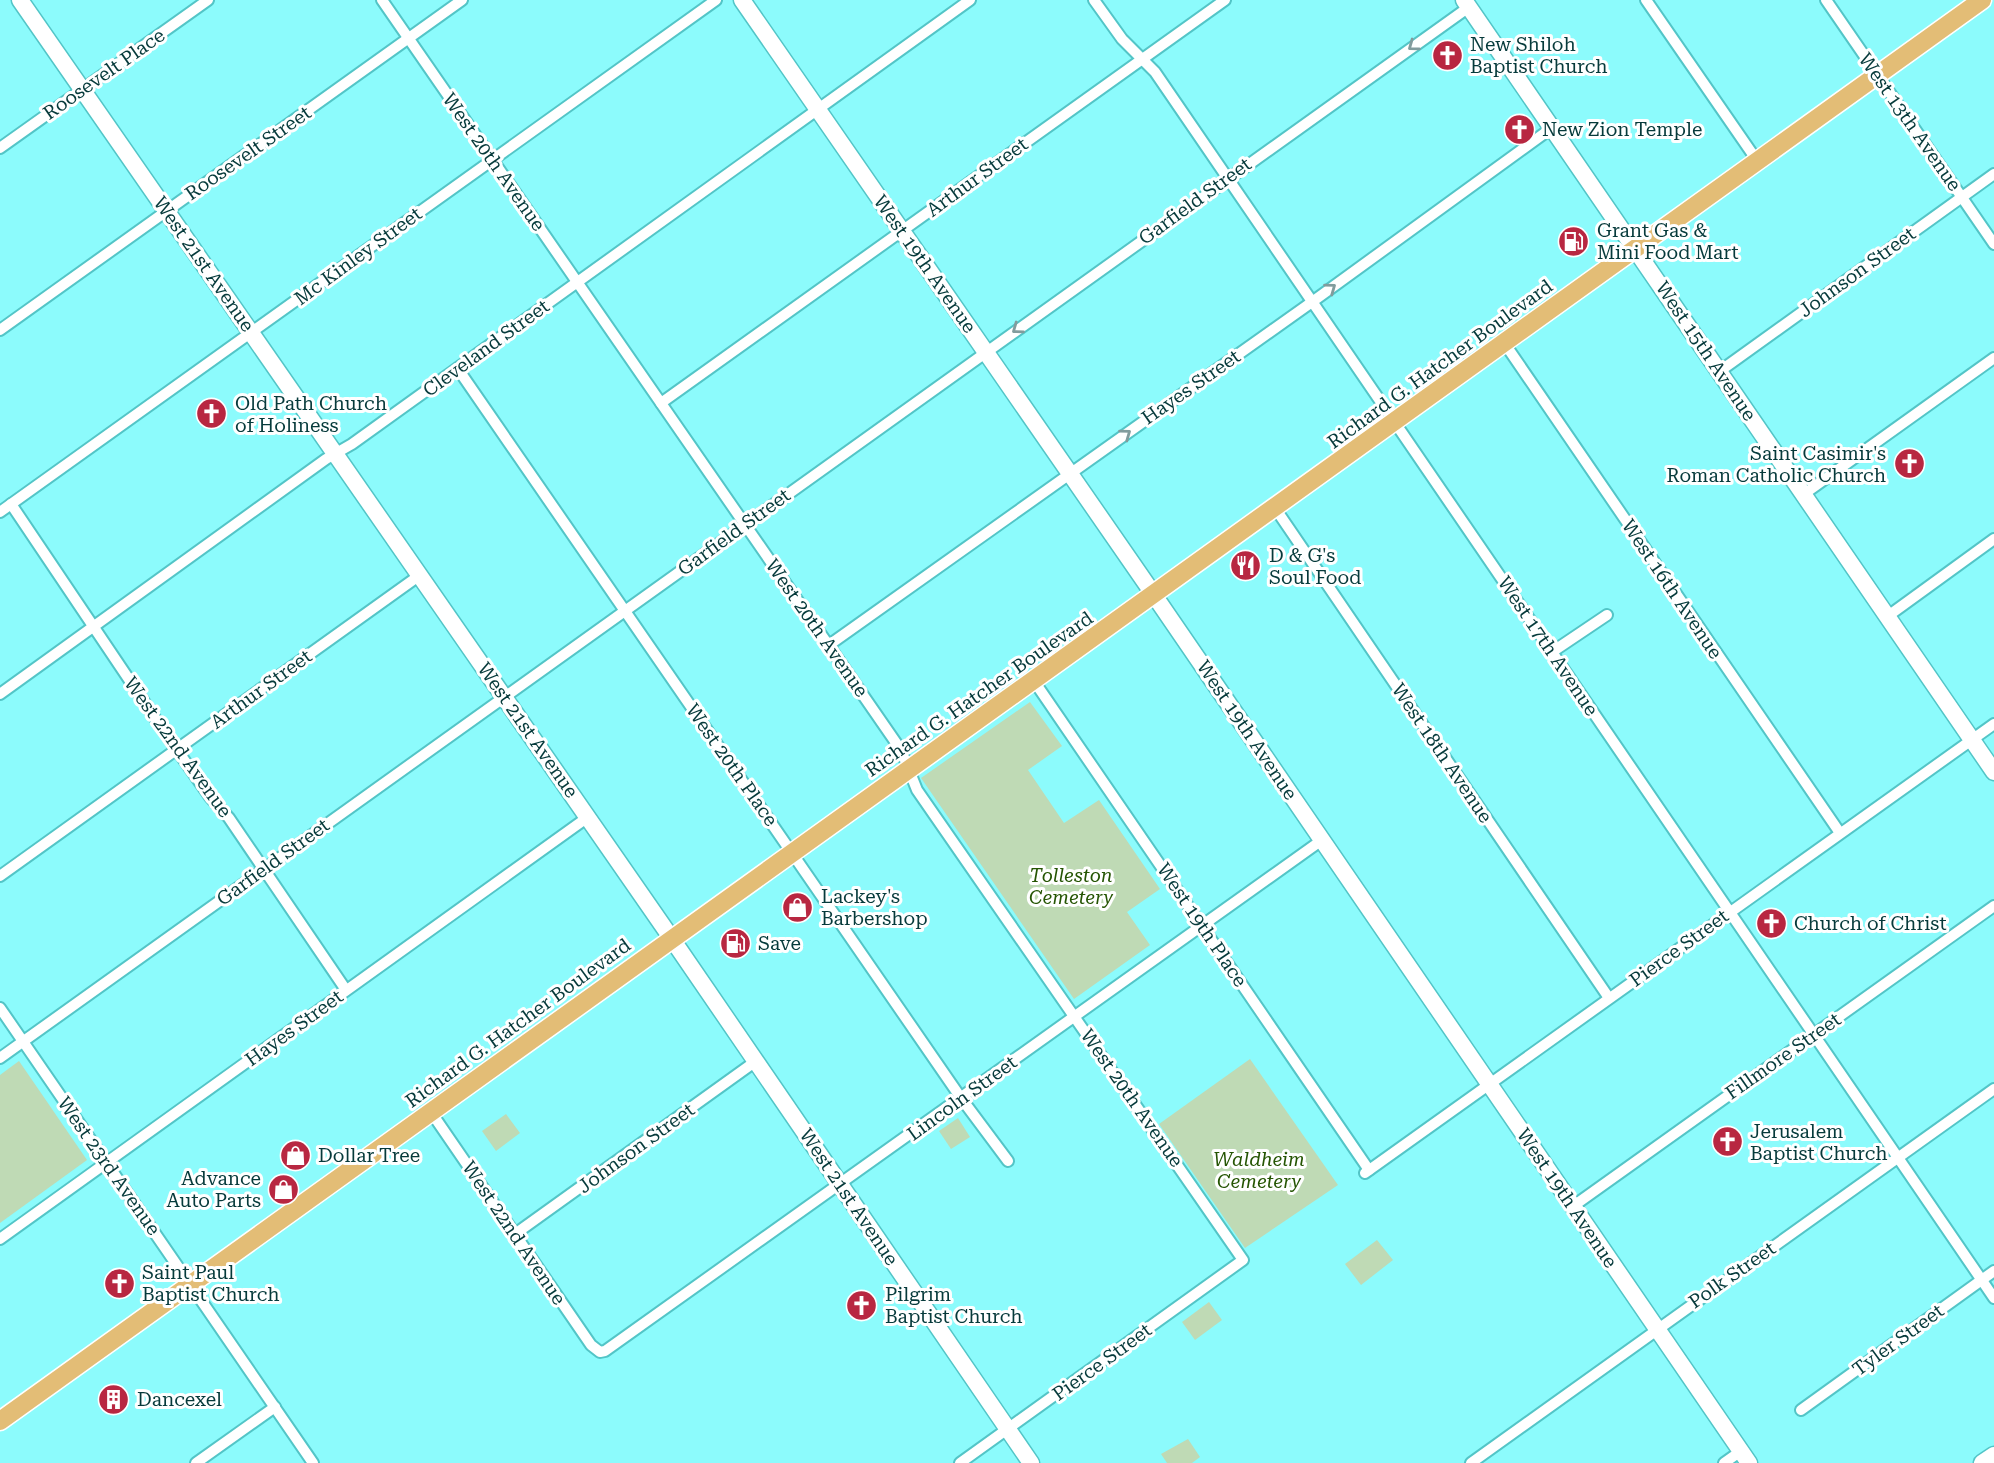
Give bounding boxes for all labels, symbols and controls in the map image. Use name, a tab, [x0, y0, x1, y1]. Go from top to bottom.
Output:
street label: Roosevelt Place	[39, 24, 169, 124]
place label: New Shiloh Baptist Church	[1470, 33, 1608, 78]
one-way arrow	[1408, 38, 1421, 50]
church icon: New Shiloh Baptist Church	[1430, 38, 1464, 72]
street label: West 13th Avenue	[1854, 48, 1966, 196]
street label: West 20th Avenue	[438, 88, 550, 236]
street label: Roosevelt Street	[181, 101, 315, 205]
church icon: New Zion Temple	[1502, 112, 1536, 146]
place label: New Zion Temple	[1542, 118, 1702, 141]
street label: Arthur Street	[922, 133, 1032, 221]
street label: Garfield Street	[1134, 152, 1256, 250]
street label: West 19th Avenue	[869, 190, 981, 338]
street label: West 21st Avenue	[149, 192, 259, 336]
street label: Mc Kinley Street	[290, 202, 426, 310]
place label: Grant Gas & Mini Food Mart	[1597, 219, 1739, 264]
street label: Johnson Street	[1794, 222, 1920, 322]
fuel station icon: Grant Gas & Mini Food Mart	[1557, 224, 1591, 258]
street label: Richard G. Hatcher Boulevard	[1323, 275, 1557, 453]
street label: West 15th Avenue	[1651, 277, 1761, 425]
one-way arrow	[1323, 284, 1336, 296]
street label: Cleveland Street	[418, 294, 554, 402]
one-way arrow	[1012, 321, 1025, 333]
street label: Hayes Street	[1137, 345, 1245, 429]
place label: Old Path Church of Holiness	[235, 392, 387, 437]
church icon: Old Path Church of Holiness	[195, 397, 229, 431]
one-way arrow	[1118, 430, 1131, 442]
place label: Saint Casimir's Roman Catholic Church	[1667, 442, 1886, 487]
church icon: Saint Casimir's Roman Catholic Church	[1892, 447, 1926, 481]
street label: Garfield Street	[673, 483, 795, 581]
street label: West 16th Avenue	[1617, 515, 1727, 663]
place label: D & G's Soul Food	[1269, 544, 1361, 589]
restaurant icon: D & G's Soul Food	[1229, 549, 1263, 583]
street label: West 20th Avenue	[761, 554, 873, 702]
street label: West 17th Avenue	[1493, 572, 1603, 720]
street label: Richard G. Hatcher Boulevard	[861, 606, 1097, 782]
street label: Arthur Street	[206, 645, 316, 733]
street label: West 19th Avenue	[1192, 656, 1302, 804]
street label: West 21st Avenue	[473, 658, 583, 802]
street label: West 22nd Avenue	[119, 672, 237, 822]
street label: West 18th Avenue	[1387, 679, 1497, 827]
street label: West 20th Place	[681, 699, 783, 831]
street label: Garfield Street	[212, 813, 334, 911]
street label: West 19th Place	[1152, 859, 1252, 991]
park label: Tolleston Cemetery	[1029, 864, 1113, 909]
place label: Lackey's Barbershop	[821, 885, 928, 930]
shop icon: Lackey's Barbershop	[781, 890, 815, 924]
street label: Pierce Street	[1625, 904, 1733, 992]
church icon: Church of Christ	[1754, 906, 1788, 940]
place label: Church of Christ	[1794, 912, 1946, 935]
fuel station icon: Save	[718, 926, 752, 960]
place label: Save	[758, 932, 801, 955]
street label: Richard G. Hatcher Boulevard	[401, 934, 635, 1112]
street label: Hayes Street	[241, 985, 347, 1071]
street label: Fillmore Street	[1721, 1008, 1845, 1104]
street label: West 20th Avenue	[1076, 1024, 1188, 1172]
street label: Lincoln Street	[903, 1051, 1021, 1145]
street label: West 23rd Avenue	[53, 1092, 165, 1240]
street label: Johnson Street	[573, 1098, 699, 1198]
place label: Jerusalem Baptist Church	[1750, 1120, 1888, 1165]
street label: West 21st Avenue	[795, 1124, 903, 1270]
street label: West 19th Avenue	[1512, 1124, 1622, 1272]
church icon: Jerusalem Baptist Church	[1710, 1125, 1744, 1159]
shop icon: Dollar Tree	[278, 1138, 312, 1172]
place label: Dollar Tree	[318, 1144, 420, 1167]
park label: Waldheim Cemetery	[1213, 1148, 1305, 1193]
street label: West 22nd Avenue	[457, 1157, 571, 1309]
place label: Advance Auto Parts	[166, 1167, 261, 1212]
shop icon: Advance Auto Parts	[267, 1172, 301, 1206]
street label: Polk Street	[1684, 1237, 1780, 1313]
place label: Saint Paul Baptist Church	[142, 1261, 280, 1306]
church icon: Saint Paul Baptist Church	[102, 1266, 136, 1300]
place label: Pilgrim Baptist Church	[885, 1283, 1023, 1328]
church icon: Pilgrim Baptist Church	[845, 1288, 879, 1322]
street label: Tyler Street	[1848, 1299, 1948, 1381]
street label: Pierce Street	[1048, 1318, 1156, 1406]
building icon: Dancexel	[97, 1382, 131, 1416]
place label: Dancexel	[137, 1388, 222, 1411]

